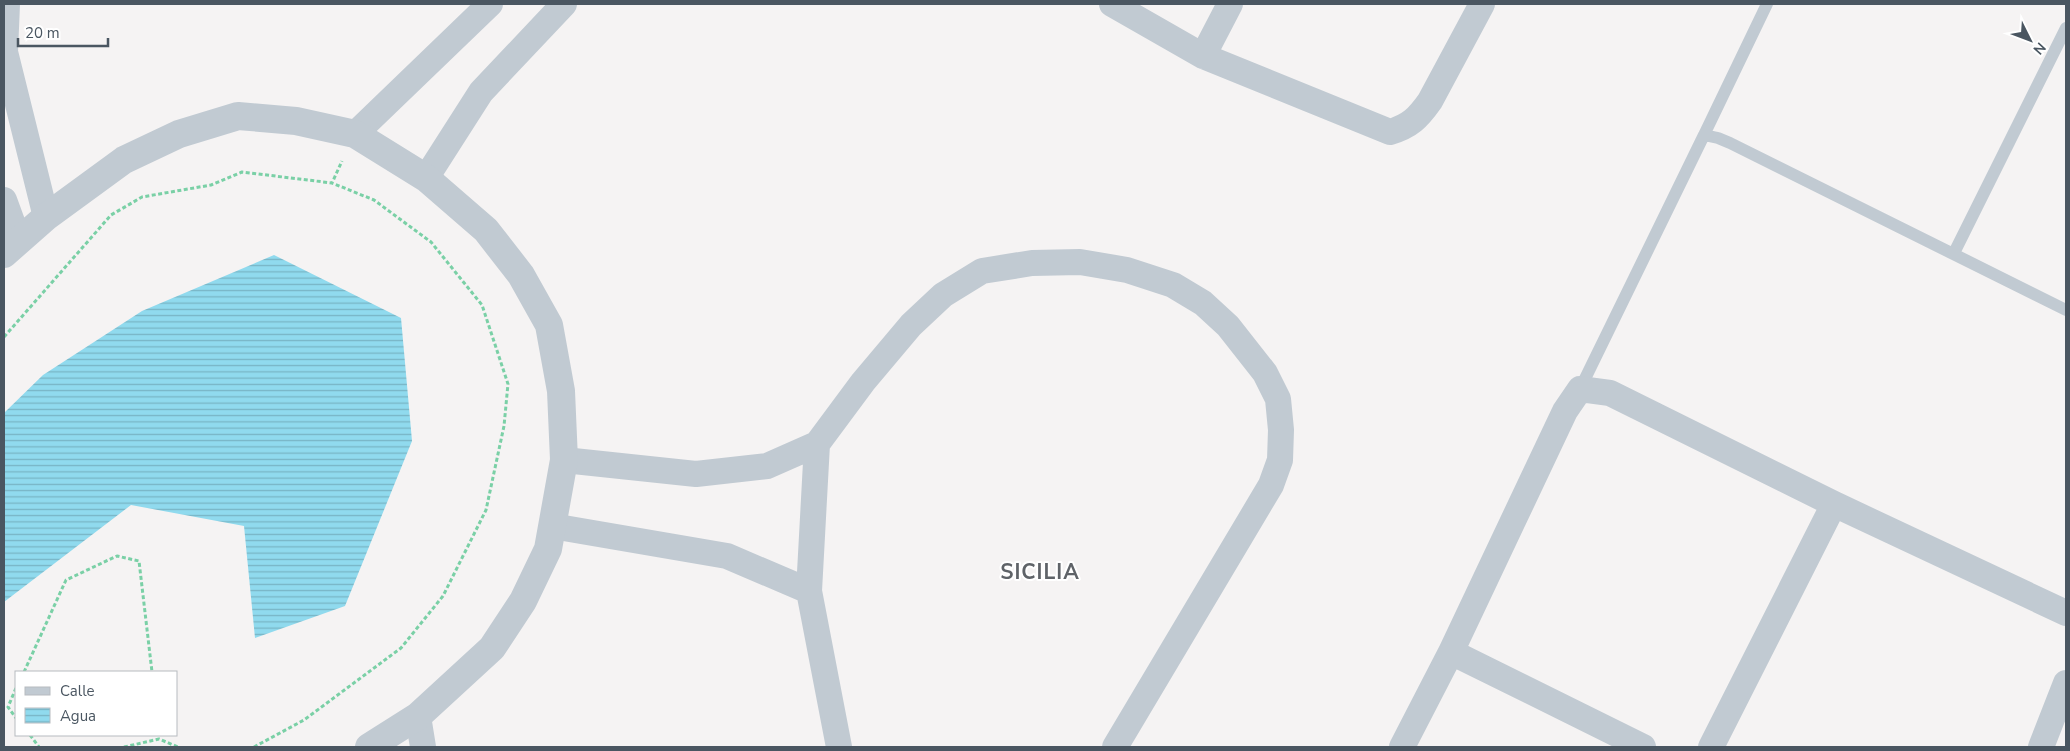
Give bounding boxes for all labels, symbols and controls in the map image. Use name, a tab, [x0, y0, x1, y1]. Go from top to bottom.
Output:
scale bar	[18, 15, 108, 47]
north arrow	[2005, 15, 2055, 65]
text: 20 m	[25, 23, 60, 43]
text: N	[2029, 38, 2050, 59]
district label: SICILIA	[1000, 558, 1080, 586]
legend	[15, 671, 178, 736]
text: Calle	[60, 681, 95, 701]
text: Agua	[60, 706, 96, 726]

